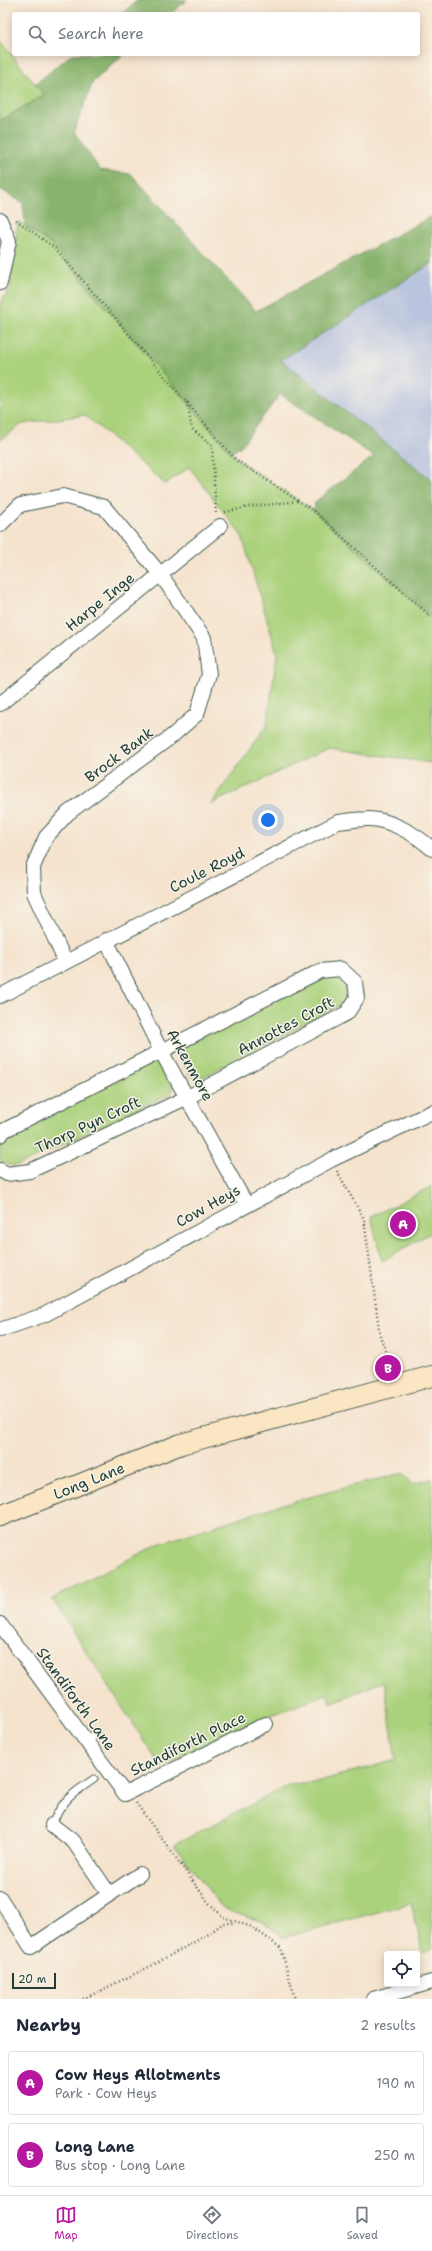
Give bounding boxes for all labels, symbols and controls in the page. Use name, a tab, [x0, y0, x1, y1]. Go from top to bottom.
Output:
search box	[12, 12, 420, 56]
icon: search	[26, 23, 48, 45]
text: Search here	[58, 24, 144, 44]
street label: Harpe Inge	[61, 568, 139, 636]
street label: Brock Bank	[81, 723, 157, 787]
your location	[258, 810, 278, 830]
street label: Coule Royd	[166, 842, 248, 897]
street label: Annottes Croft	[234, 992, 338, 1060]
street label: Arkenmore	[162, 1025, 218, 1105]
street label: Thorp Pyn Croft	[32, 1092, 144, 1158]
street label: Cow Heys	[172, 1180, 244, 1232]
pin: A	[390, 1209, 416, 1239]
pin: B	[375, 1353, 401, 1383]
street label: Long Lane	[50, 1458, 128, 1504]
street label: Standiforth Lane	[32, 1643, 120, 1755]
street label: Standiforth Place	[127, 1707, 249, 1781]
map controls	[384, 1951, 420, 1987]
button: locate	[384, 1951, 420, 1987]
scale bar	[12, 1971, 56, 1990]
text: 20 m	[18, 1972, 46, 1987]
text: Nearby	[16, 2014, 81, 2036]
text: 2 results	[360, 2017, 416, 2034]
text: Cow Heys Allotments	[55, 2065, 221, 2085]
text: A	[25, 2075, 35, 2092]
text: 190 m	[376, 2075, 415, 2092]
text: Park · Cow Heys	[55, 2085, 157, 2102]
text: Long Lane	[55, 2137, 135, 2157]
text: B	[26, 2147, 34, 2164]
text: 250 m	[374, 2147, 415, 2164]
text: Bus stop · Long Lane	[55, 2157, 185, 2174]
tab: Map	[54, 2204, 78, 2243]
tab: Directions	[186, 2204, 238, 2243]
tab: Saved	[347, 2204, 378, 2243]

